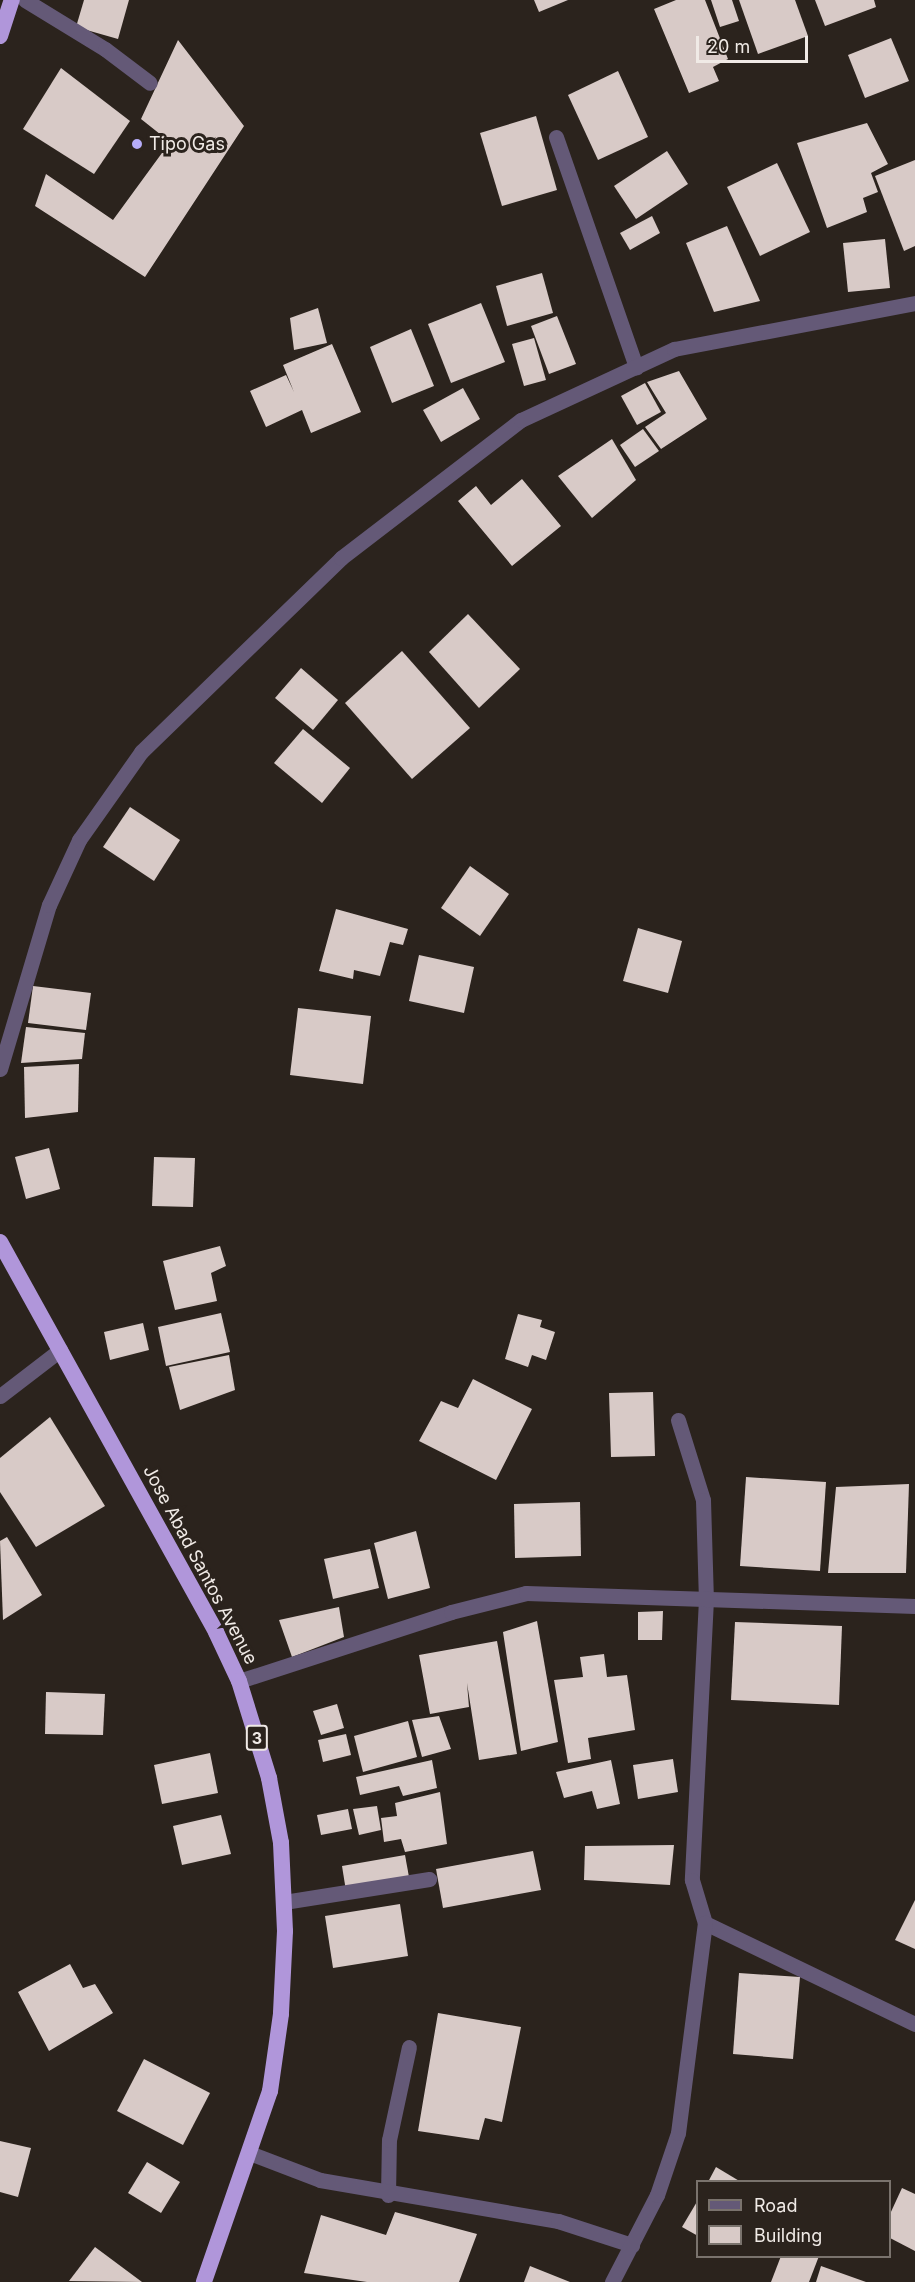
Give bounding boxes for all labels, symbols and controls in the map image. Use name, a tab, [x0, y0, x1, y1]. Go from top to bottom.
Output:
scale bar	[699, 24, 812, 62]
text: 20 m	[707, 36, 750, 57]
place label: Tipo Gas	[149, 133, 225, 155]
marker: Tipo Gas	[130, 137, 144, 151]
street label: Jose Abad Santos Avenue	[138, 1462, 262, 1668]
road number: 3	[245, 1725, 269, 1751]
legend	[696, 2180, 891, 2258]
text: Road	[754, 2195, 797, 2216]
text: Building	[754, 2225, 822, 2246]

